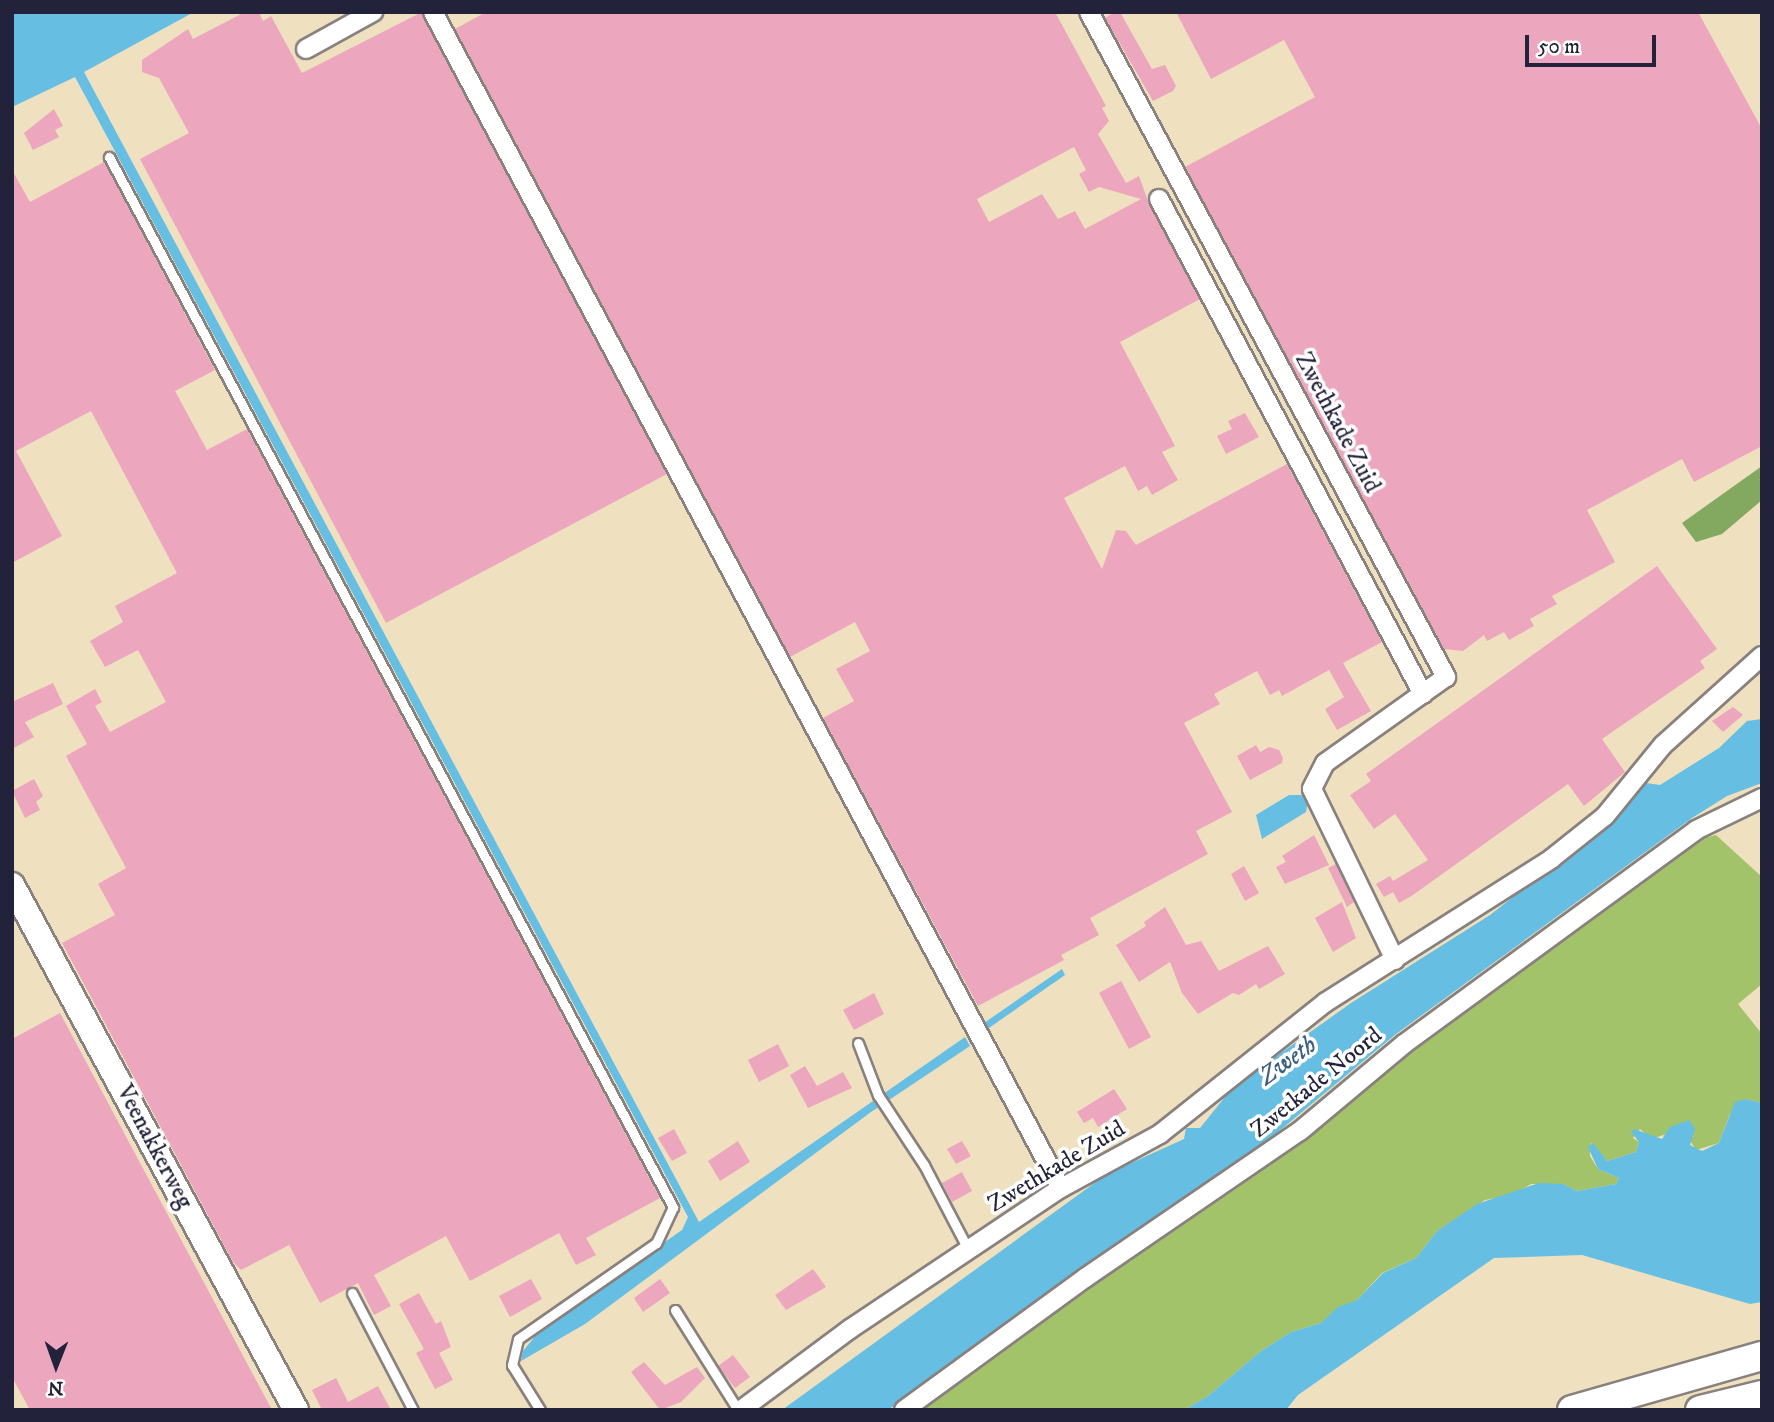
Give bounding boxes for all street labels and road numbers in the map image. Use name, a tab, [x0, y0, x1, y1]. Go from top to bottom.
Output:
street label: Zwethkade Zuid	[1288, 348, 1386, 498]
street label: Zwetkade Noord	[1246, 1021, 1388, 1145]
street label: Veenakkerweg	[109, 1080, 199, 1214]
street label: Zwethkade Zuid	[983, 1115, 1131, 1219]

